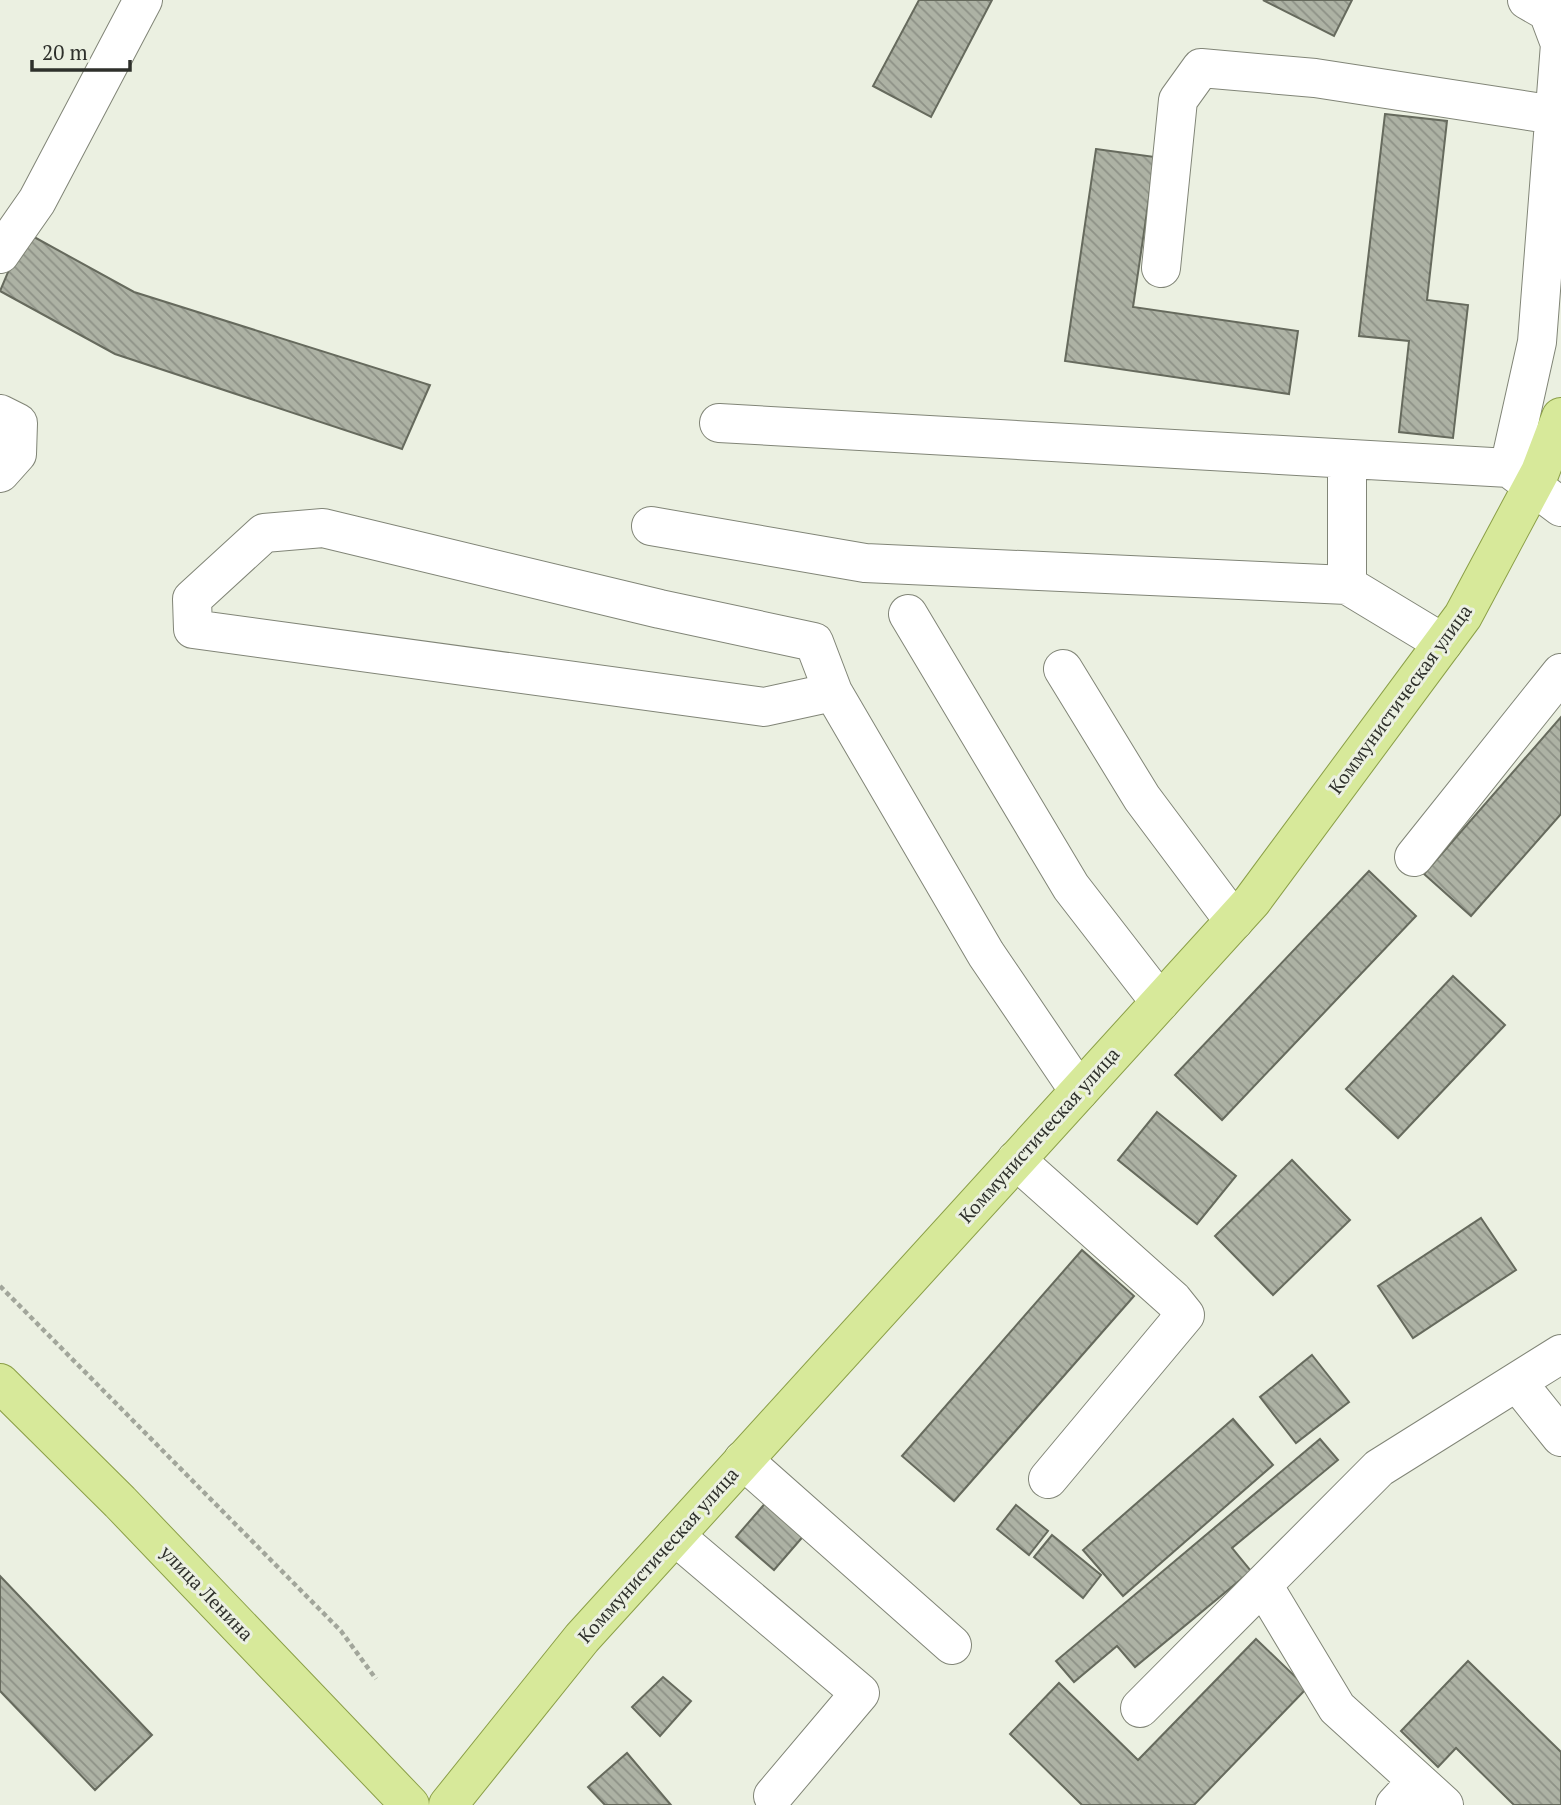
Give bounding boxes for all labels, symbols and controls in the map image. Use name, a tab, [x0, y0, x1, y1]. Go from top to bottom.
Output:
scale bar	[32, 28, 130, 72]
text: 20 m	[42, 38, 88, 66]
street label: Коммунистическая улица	[1322, 599, 1477, 798]
street label: Коммунистическая улица	[953, 1041, 1125, 1228]
street label: Коммунистическая улица	[572, 1461, 744, 1648]
street label: улица Ленина	[155, 1539, 259, 1646]

